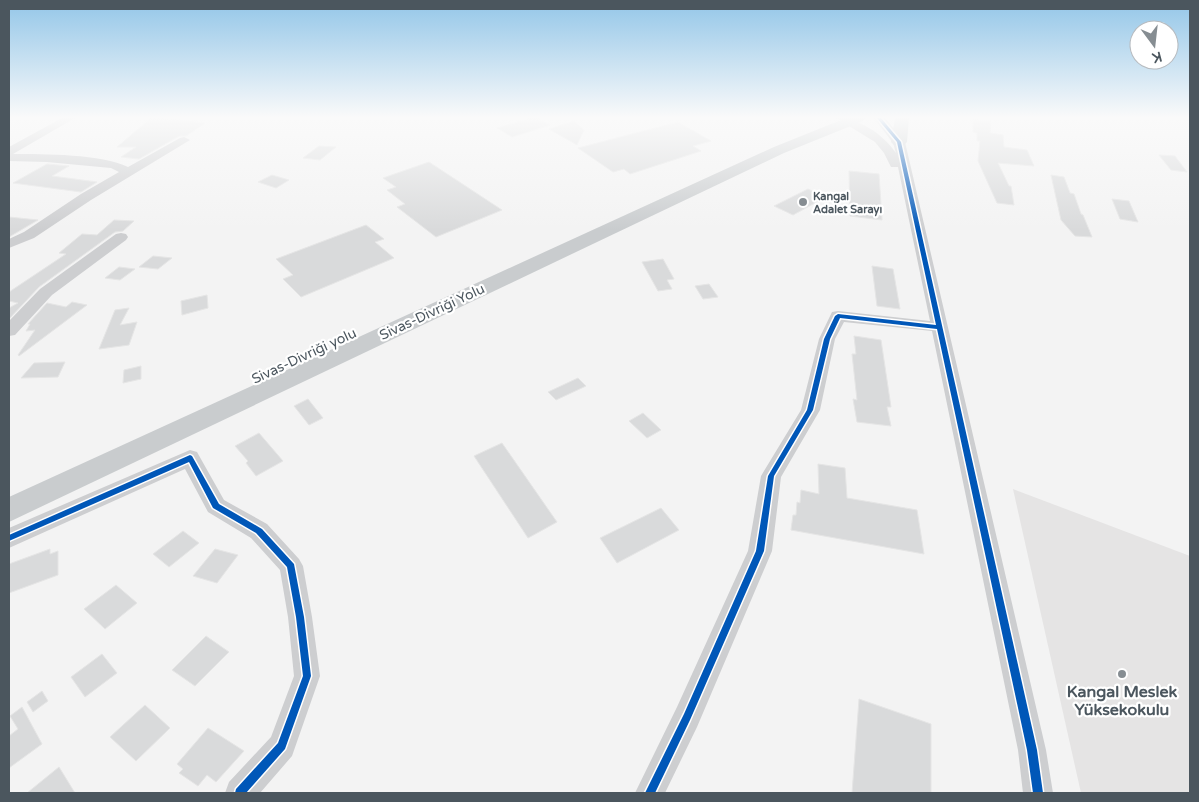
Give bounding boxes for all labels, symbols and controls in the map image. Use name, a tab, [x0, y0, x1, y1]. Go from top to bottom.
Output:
north arrow	[1129, 20, 1179, 70]
text: K	[1150, 48, 1164, 67]
place label: Kangal Adalet Sarayı	[813, 190, 882, 217]
marker: Kangal Adalet Sarayı	[797, 196, 809, 208]
street label: Sivas-Divriği Yolu	[377, 280, 487, 344]
street label: Sivas-Divriği yolu	[249, 324, 359, 388]
marker: Kangal Meslek Yüksekokulu	[1116, 668, 1128, 680]
place label: Kangal Meslek Yüksekokulu	[1067, 682, 1177, 720]

